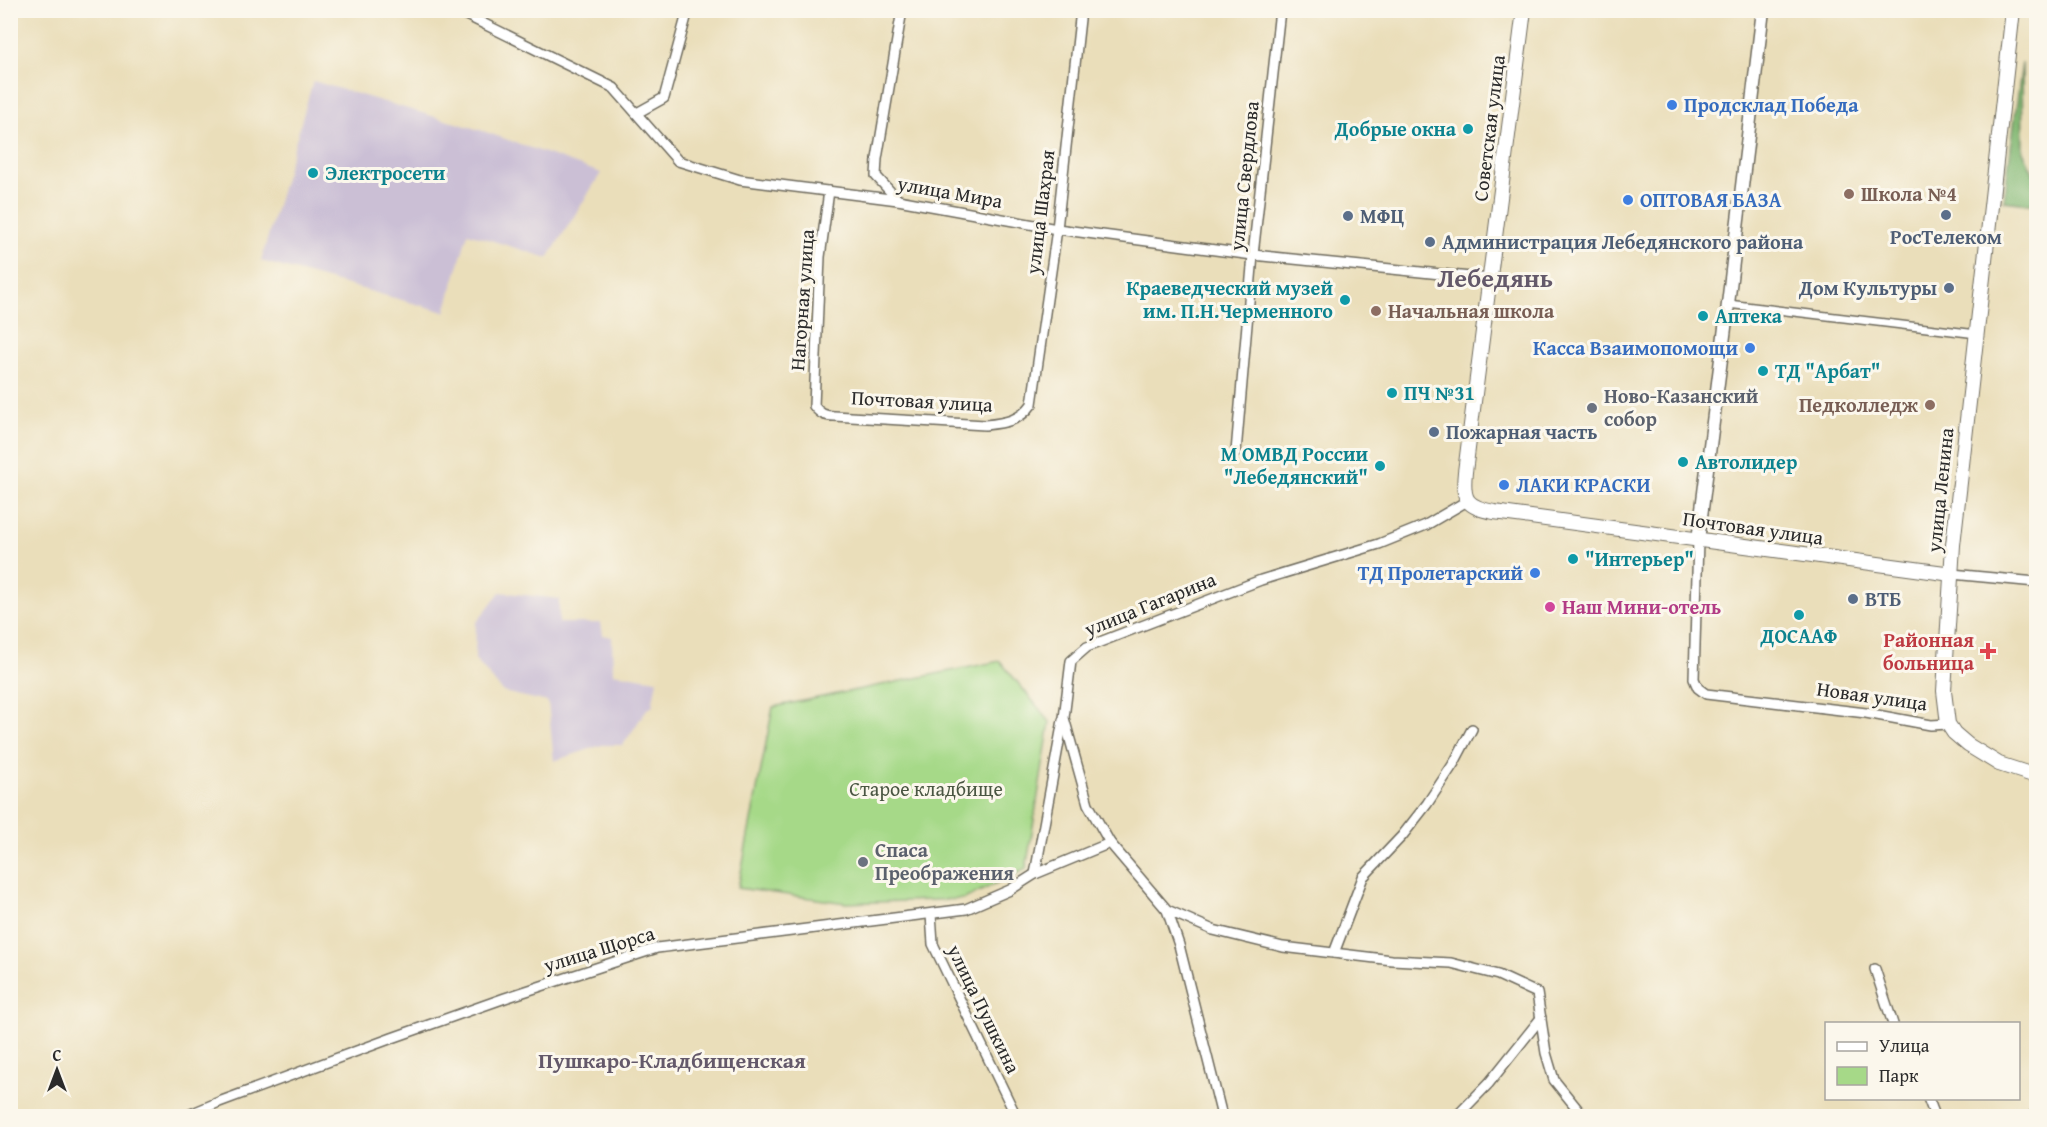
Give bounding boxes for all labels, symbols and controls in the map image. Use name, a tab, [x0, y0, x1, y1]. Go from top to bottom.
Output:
street label: Советская улица	[1465, 53, 1512, 203]
place label: Продсклад Победа	[1684, 90, 1859, 119]
marker: Продсклад Победа	[1665, 98, 1679, 112]
street label: улица Свердлова	[1221, 99, 1266, 253]
place label: Добрые окна	[1334, 114, 1457, 143]
marker: Добрые окна	[1461, 122, 1475, 136]
street label: улица Шахрая	[1017, 148, 1062, 277]
place label: Электросети	[325, 158, 446, 187]
marker: Электросети	[306, 166, 320, 180]
street label: улица Мира	[894, 168, 1005, 215]
place label: Школа №4	[1861, 179, 1957, 208]
place label: ОПТОВАЯ БАЗА	[1640, 185, 1782, 214]
marker: Школа №4	[1842, 187, 1856, 201]
marker: ОПТОВАЯ БАЗА	[1621, 193, 1635, 207]
place label: МФЦ	[1360, 201, 1404, 230]
marker: РосТелеком	[1939, 208, 1953, 222]
marker: МФЦ	[1341, 209, 1355, 223]
place label: РосТелеком	[1890, 222, 2002, 251]
place label: Администрация Лебедянского района	[1442, 227, 1804, 256]
street label: Нагорная улица	[782, 228, 821, 372]
marker: Администрация Лебедянского района	[1423, 235, 1437, 249]
district label: Лебедянь	[1437, 258, 1553, 297]
place label: Краеведческий музей им. П.Н.Черменного	[1126, 273, 1333, 325]
place label: Дом Культуры	[1798, 273, 1938, 302]
marker: Дом Культуры	[1942, 281, 1956, 295]
marker: Краеведческий музей им. П.Н.Черменного	[1338, 293, 1352, 307]
place label: Начальная школа	[1388, 296, 1555, 325]
place label: Аптека	[1715, 301, 1783, 330]
marker: Начальная школа	[1369, 304, 1383, 318]
marker: Аптека	[1696, 309, 1710, 323]
place label: Касса Взаимопомощи	[1533, 333, 1738, 362]
marker: Касса Взаимопомощи	[1743, 341, 1757, 355]
place label: ТД "Арбат"	[1775, 356, 1880, 385]
marker: ТД "Арбат"	[1756, 364, 1770, 378]
place label: ПЧ №31	[1404, 378, 1475, 407]
place label: Ново-Казанский собор	[1604, 381, 1759, 433]
street label: Почтовая улица	[851, 382, 994, 419]
marker: ПЧ №31	[1385, 386, 1399, 400]
place label: Педколледж	[1799, 390, 1918, 419]
marker: Педколледж	[1923, 398, 1937, 412]
marker: Ново-Казанский собор	[1585, 401, 1599, 415]
place label: Пожарная часть	[1446, 417, 1597, 446]
marker: Пожарная часть	[1427, 425, 1441, 439]
street label: улица Ленина	[1918, 426, 1961, 555]
place label: М ОМВД России "Лебедянский"	[1221, 439, 1368, 491]
place label: Автолидер	[1695, 447, 1797, 476]
marker: Автолидер	[1676, 455, 1690, 469]
marker: М ОМВД России "Лебедянский"	[1373, 459, 1387, 473]
place label: ЛАКИ КРАСКИ	[1516, 470, 1651, 499]
marker: ЛАКИ КРАСКИ	[1497, 478, 1511, 492]
street label: Почтовая улица	[1681, 503, 1826, 552]
place label: "Интерьер"	[1585, 544, 1694, 573]
marker: "Интерьер"	[1566, 552, 1580, 566]
place label: ТД Пролетарский	[1358, 558, 1523, 587]
street label: улица Гагарина	[1079, 564, 1220, 643]
marker: ТД Пролетарский	[1528, 566, 1542, 580]
place label: ВТБ	[1865, 584, 1902, 613]
place label: Наш Мини-отель	[1562, 592, 1721, 621]
marker: ВТБ	[1846, 592, 1860, 606]
marker: Наш Мини-отель	[1543, 600, 1557, 614]
marker: ДОСААФ	[1792, 608, 1806, 622]
place label: ДОСААФ	[1759, 621, 1838, 650]
place label: Районная больница	[1883, 625, 1975, 677]
marker: Районная больница	[1979, 642, 1997, 660]
street label: Новая улица	[1815, 673, 1930, 718]
park label: Старое кладбище	[849, 774, 1003, 803]
place label: Спаса Преображения	[875, 835, 1014, 887]
marker: Спаса Преображения	[856, 855, 870, 869]
street label: улица Щорса	[539, 918, 658, 979]
street label: улица Пушкина	[940, 939, 1028, 1079]
legend	[1825, 1022, 2020, 1100]
text: Улица	[1879, 1032, 1930, 1059]
north arrow	[27, 1040, 87, 1100]
text: С	[52, 1043, 62, 1067]
district label: Пушкаро-Кладбищенская	[538, 1044, 806, 1076]
text: Парк	[1879, 1062, 1919, 1089]

